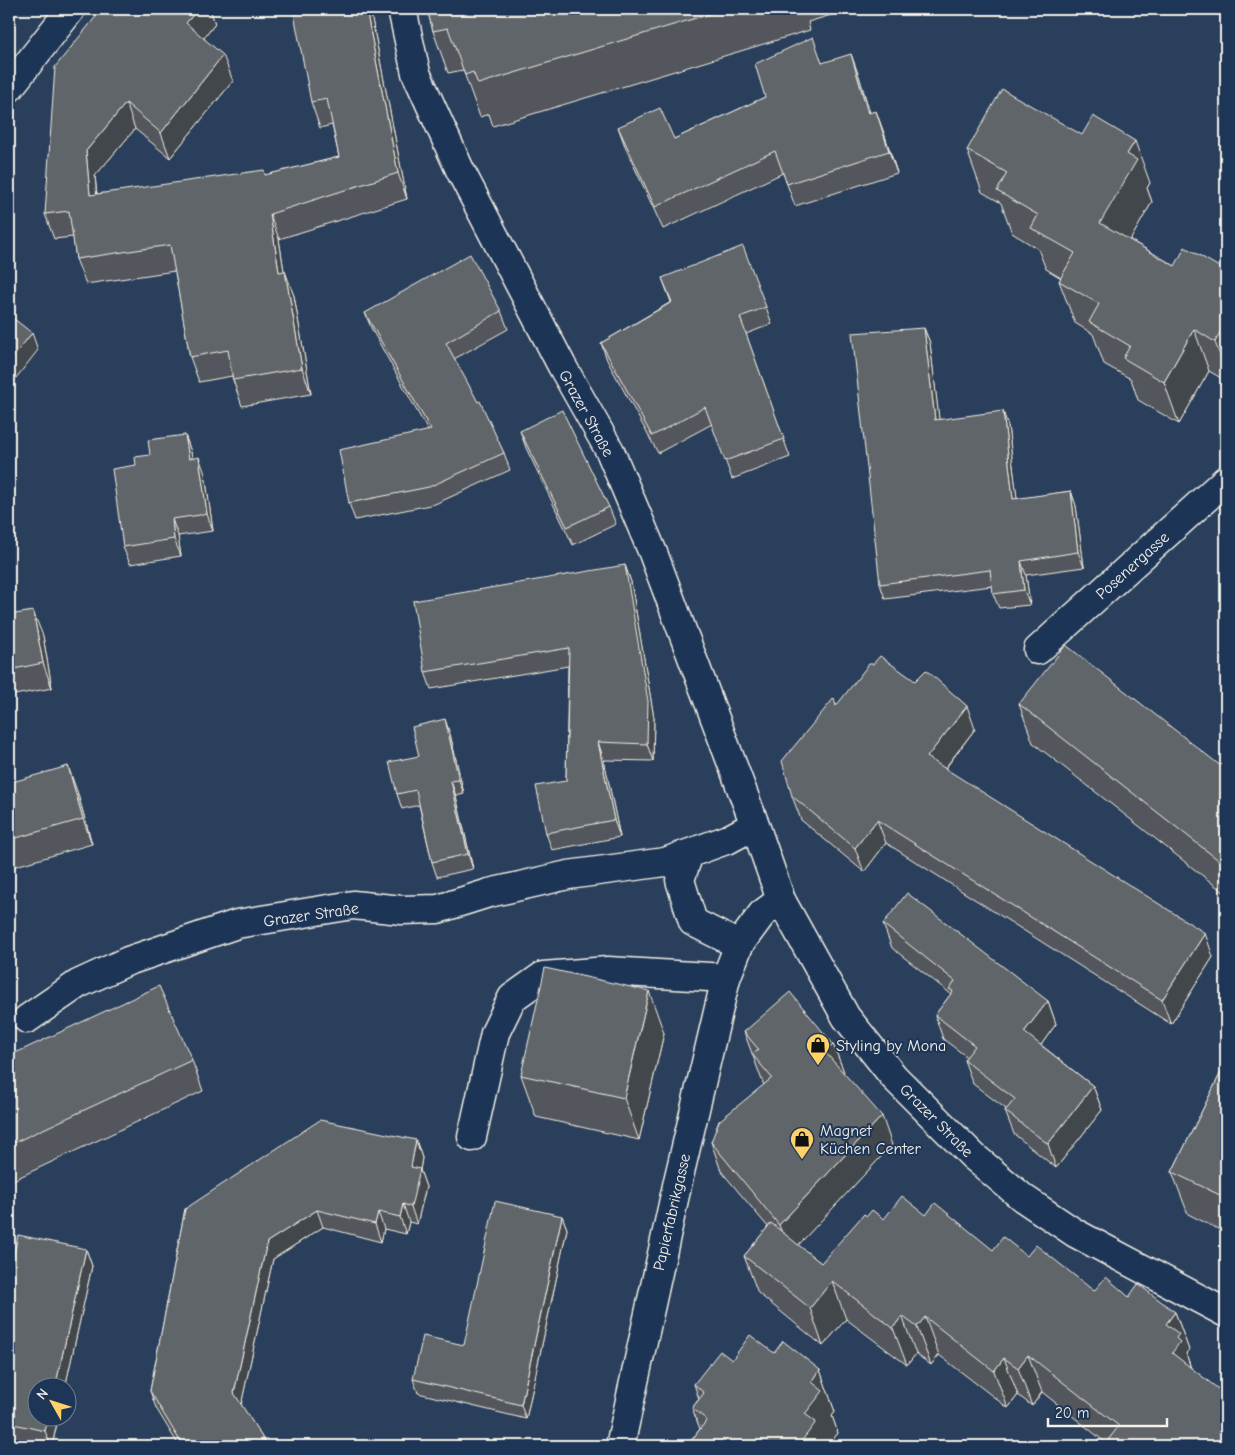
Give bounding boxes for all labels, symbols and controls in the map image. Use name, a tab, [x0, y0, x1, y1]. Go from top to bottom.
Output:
street label: Grazer Straße	[555, 367, 617, 460]
street label: Posenergasse	[1092, 528, 1173, 603]
street label: Grazer Straße	[262, 899, 360, 931]
shop icon: Styling by Mona	[805, 1032, 831, 1066]
place label: Styling by Mona	[836, 1037, 946, 1055]
street label: Grazer Straße	[896, 1080, 977, 1161]
place label: Magnet Küchen Center	[820, 1122, 921, 1158]
shop icon: Magnet Küchen Center	[789, 1126, 815, 1160]
street label: Papierfabrikgasse	[650, 1152, 694, 1272]
north arrow	[28, 1378, 78, 1428]
text: N	[33, 1385, 52, 1403]
scale bar	[1048, 1395, 1166, 1427]
text: 20 m	[1055, 1404, 1089, 1422]

